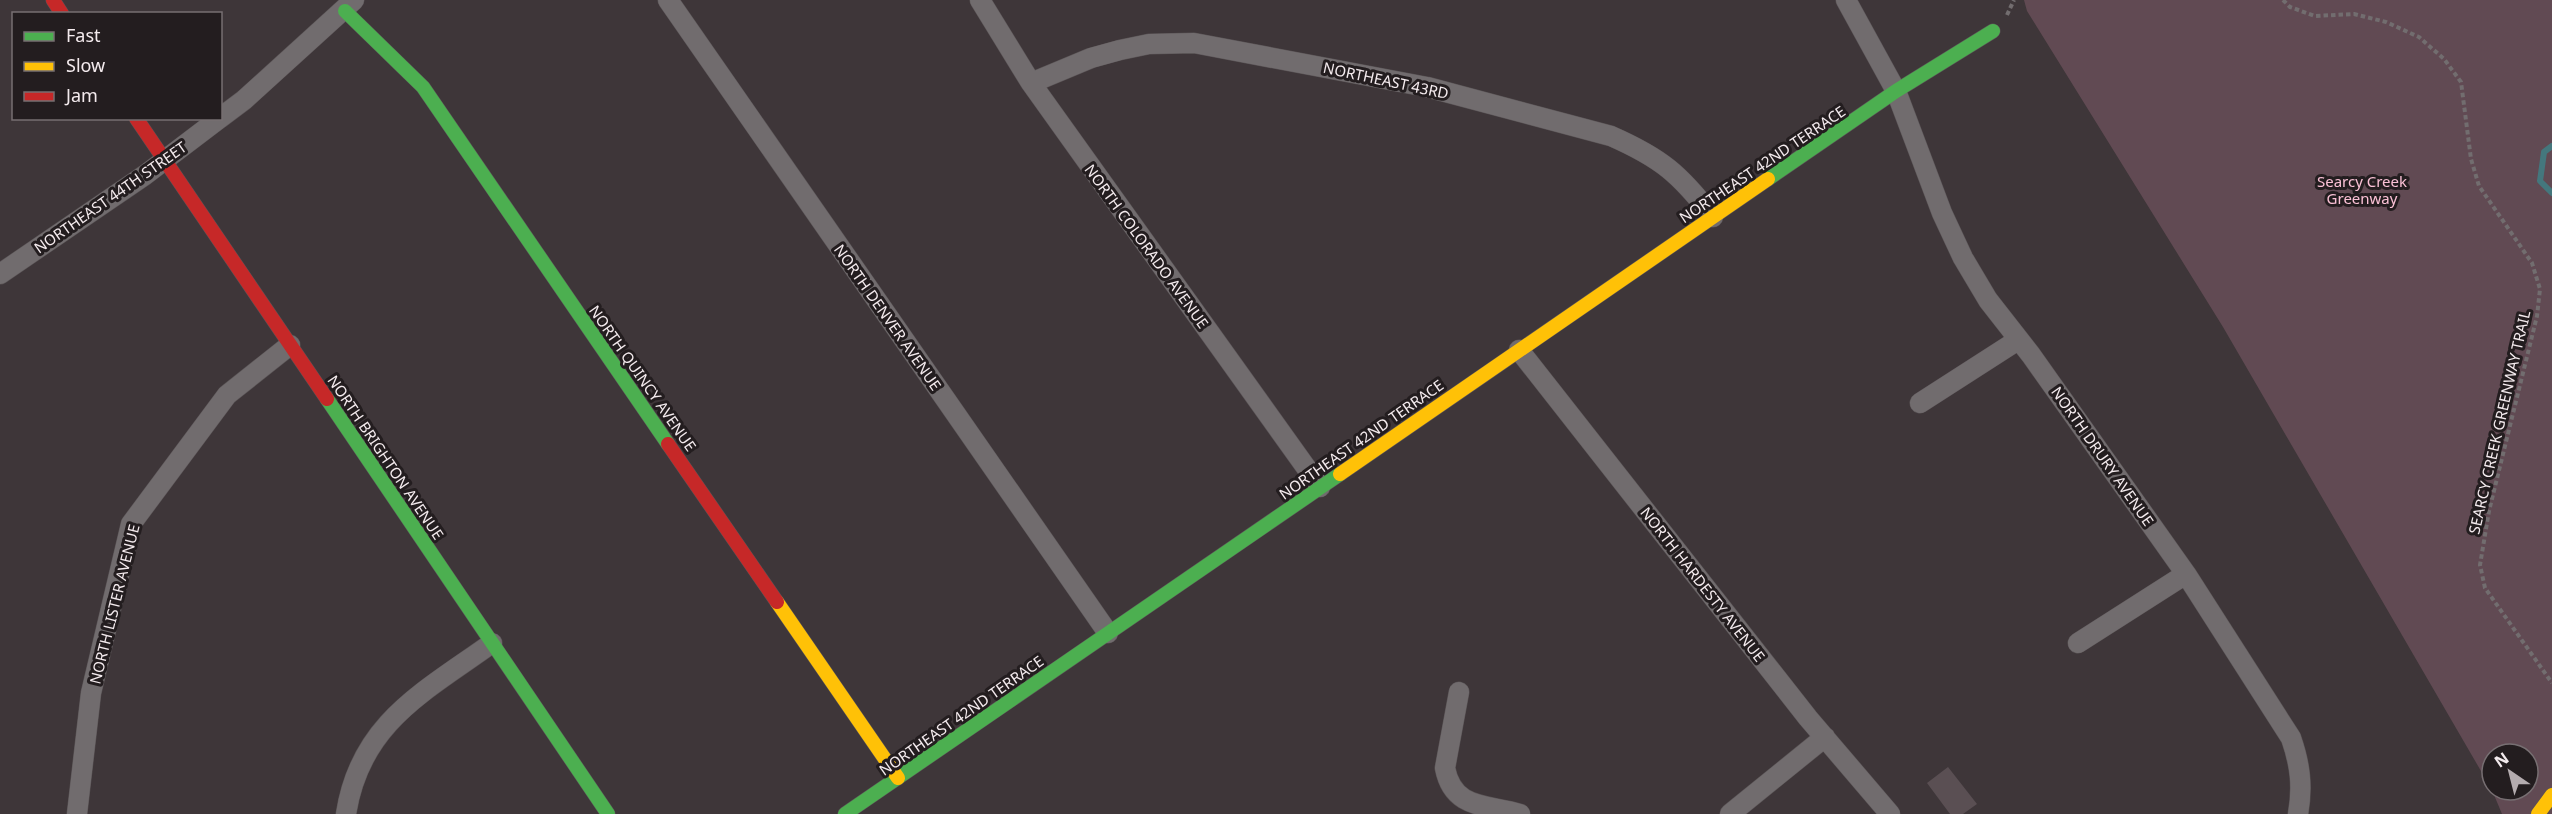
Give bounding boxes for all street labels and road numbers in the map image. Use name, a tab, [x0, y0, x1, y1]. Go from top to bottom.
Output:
street label: NORTHEAST 43RD	[1321, 57, 1451, 103]
street label: NORTHEAST 42ND TERRACE	[1675, 101, 1849, 227]
street label: NORTHEAST 44TH STREET	[30, 136, 191, 257]
street label: NORTH COLORADO AVENUE	[1081, 160, 1213, 332]
street label: NORTH DENVER AVENUE	[830, 240, 946, 394]
street label: NORTH QUINCY AVENUE	[585, 301, 701, 455]
street label: SEARCY CREEK GREENWAY TRAIL	[2463, 308, 2535, 536]
street label: NORTH BRIGHTON AVENUE	[323, 371, 449, 543]
street label: NORTHEAST 42ND TERRACE	[1275, 375, 1447, 503]
street label: NORTH DRURY AVENUE	[2047, 382, 2159, 530]
street label: NORTH HARDESTY AVENUE	[1636, 503, 1770, 665]
street label: NORTH LISTER AVENUE	[84, 522, 144, 686]
street label: NORTHEAST 42ND TERRACE	[875, 651, 1047, 779]

